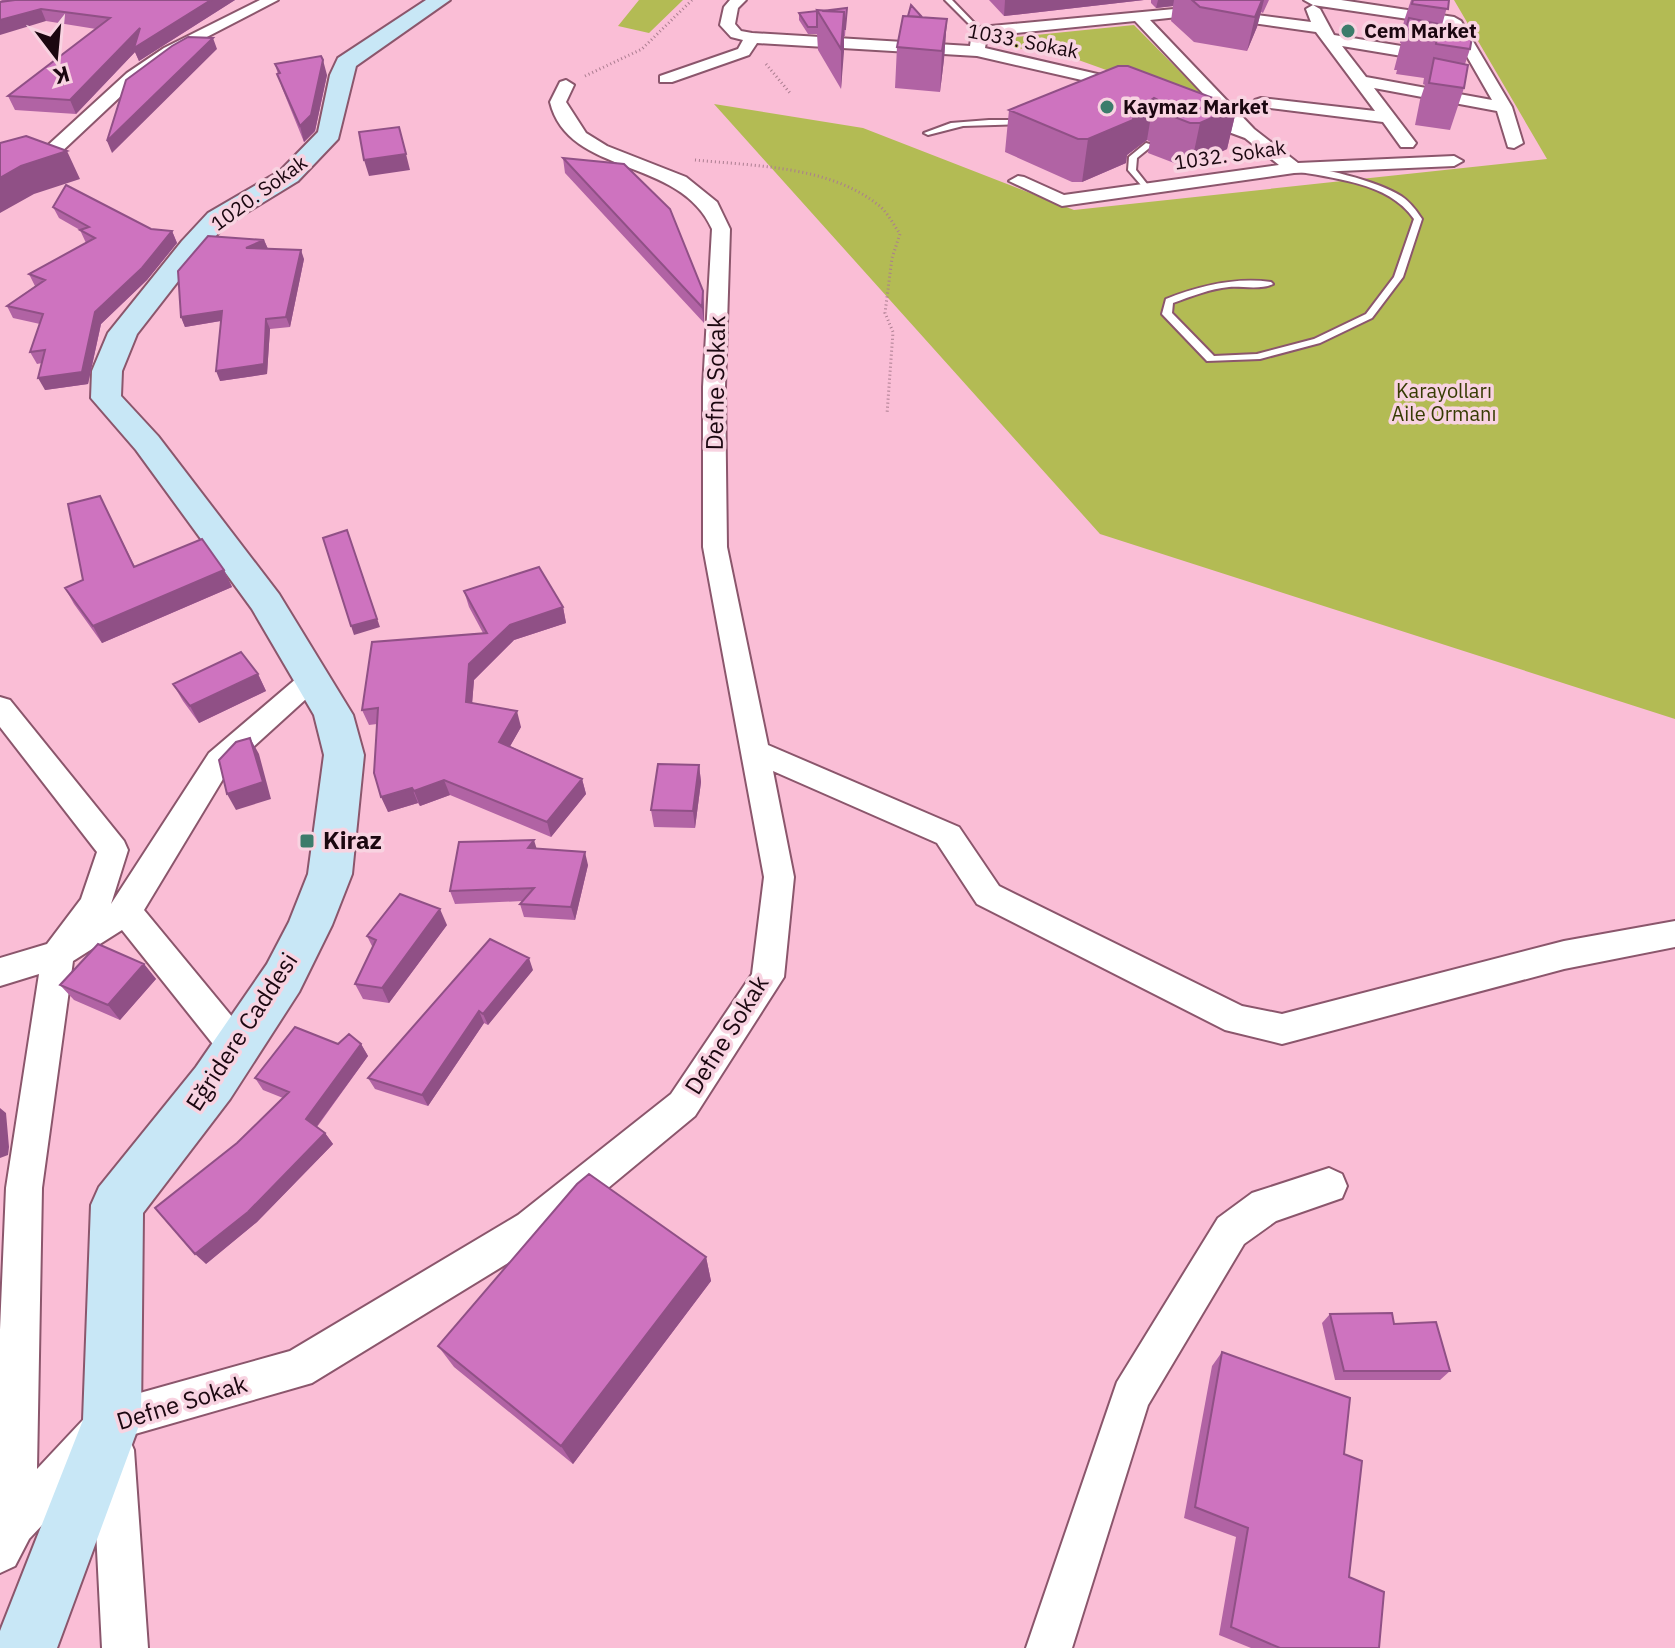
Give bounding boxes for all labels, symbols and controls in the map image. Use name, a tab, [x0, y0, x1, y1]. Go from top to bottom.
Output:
north arrow	[16, 16, 96, 96]
street label: 1033. Sokak	[965, 17, 1081, 65]
place label: Cem Market	[1364, 17, 1477, 44]
marker: Cem Market	[1339, 22, 1357, 40]
text: K	[50, 60, 73, 92]
place label: Kaymaz Market	[1123, 93, 1269, 120]
marker: Kaymaz Market	[1098, 98, 1116, 116]
street label: 1032. Sokak	[1172, 133, 1288, 176]
street label: 1020. Sokak	[205, 148, 313, 237]
street label: Defne Sokak	[698, 315, 732, 451]
park label: Karayolları Aile Ormanı	[1392, 377, 1496, 427]
place label: Kiraz	[323, 824, 382, 856]
marker: Kiraz	[298, 832, 316, 850]
street label: Eğridere Caddesi	[178, 946, 304, 1117]
street label: Defne Sokak	[677, 968, 776, 1100]
street label: Defne Sokak	[113, 1367, 251, 1437]

